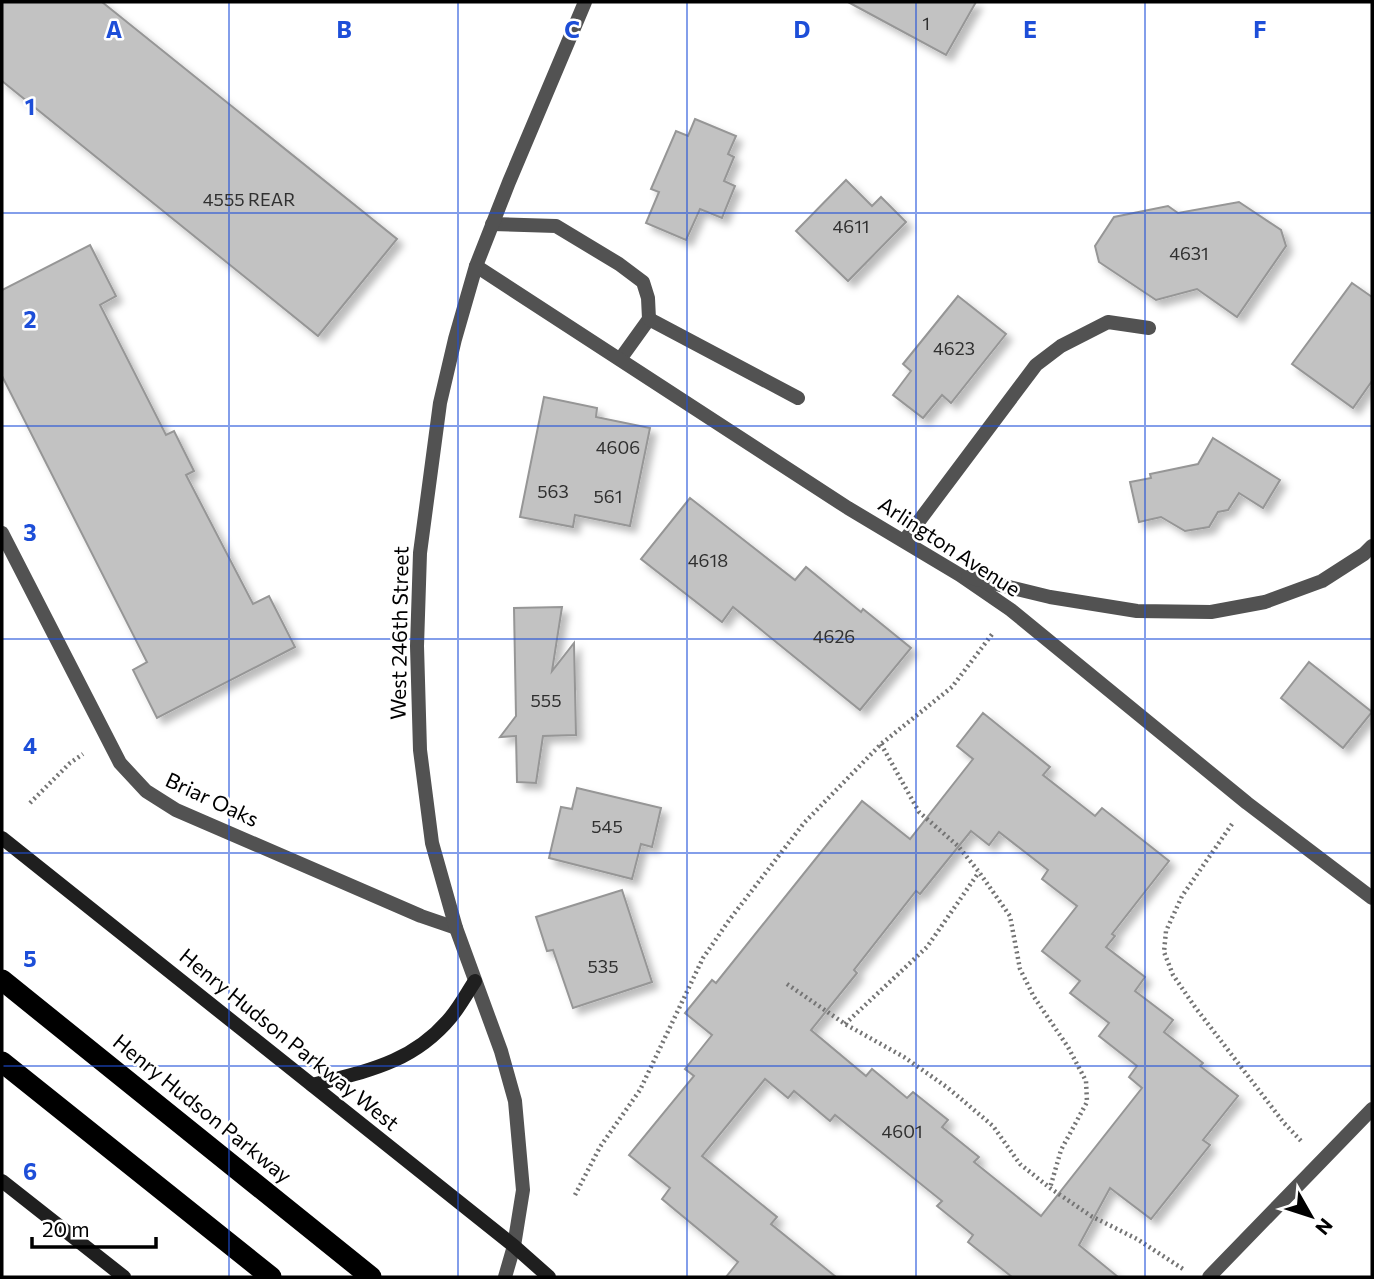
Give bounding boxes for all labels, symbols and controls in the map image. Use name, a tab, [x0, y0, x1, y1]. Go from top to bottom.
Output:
house number: 1	[922, 12, 930, 34]
text: A	[106, 15, 123, 43]
text: B	[336, 15, 352, 43]
text: C	[564, 15, 580, 43]
text: D	[794, 15, 811, 43]
text: E	[1023, 15, 1037, 43]
text: F	[1253, 15, 1267, 43]
text: 1	[25, 92, 35, 120]
house number: 4555 REAR	[203, 188, 295, 210]
house number: 4611	[832, 215, 870, 237]
house number: 4631	[1169, 242, 1209, 264]
text: 2	[23, 305, 37, 333]
house number: 4623	[933, 337, 975, 359]
house number: 4606	[596, 436, 640, 458]
house number: 563	[537, 480, 569, 502]
house number: 561	[594, 485, 622, 507]
street label: Arlington Avenue	[874, 491, 1025, 601]
text: 3	[23, 518, 37, 546]
street label: West 246th Street	[384, 546, 413, 720]
house number: 4618	[688, 549, 728, 571]
house number: 4626	[813, 625, 855, 647]
house number: 555	[530, 689, 562, 711]
text: 4	[23, 731, 37, 759]
street label: Briar Oaks	[162, 766, 263, 831]
house number: 545	[591, 815, 623, 837]
text: 5	[23, 944, 37, 972]
street label: Henry Hudson Parkway West	[174, 944, 404, 1136]
house number: 535	[588, 955, 618, 977]
street label: Henry Hudson Parkway	[108, 1029, 296, 1189]
house number: 4601	[881, 1120, 923, 1142]
text: 6	[23, 1157, 37, 1185]
north arrow	[1276, 1181, 1346, 1251]
scale bar	[32, 1206, 156, 1250]
text: N	[1311, 1214, 1338, 1240]
text: 20 m	[42, 1216, 90, 1241]

